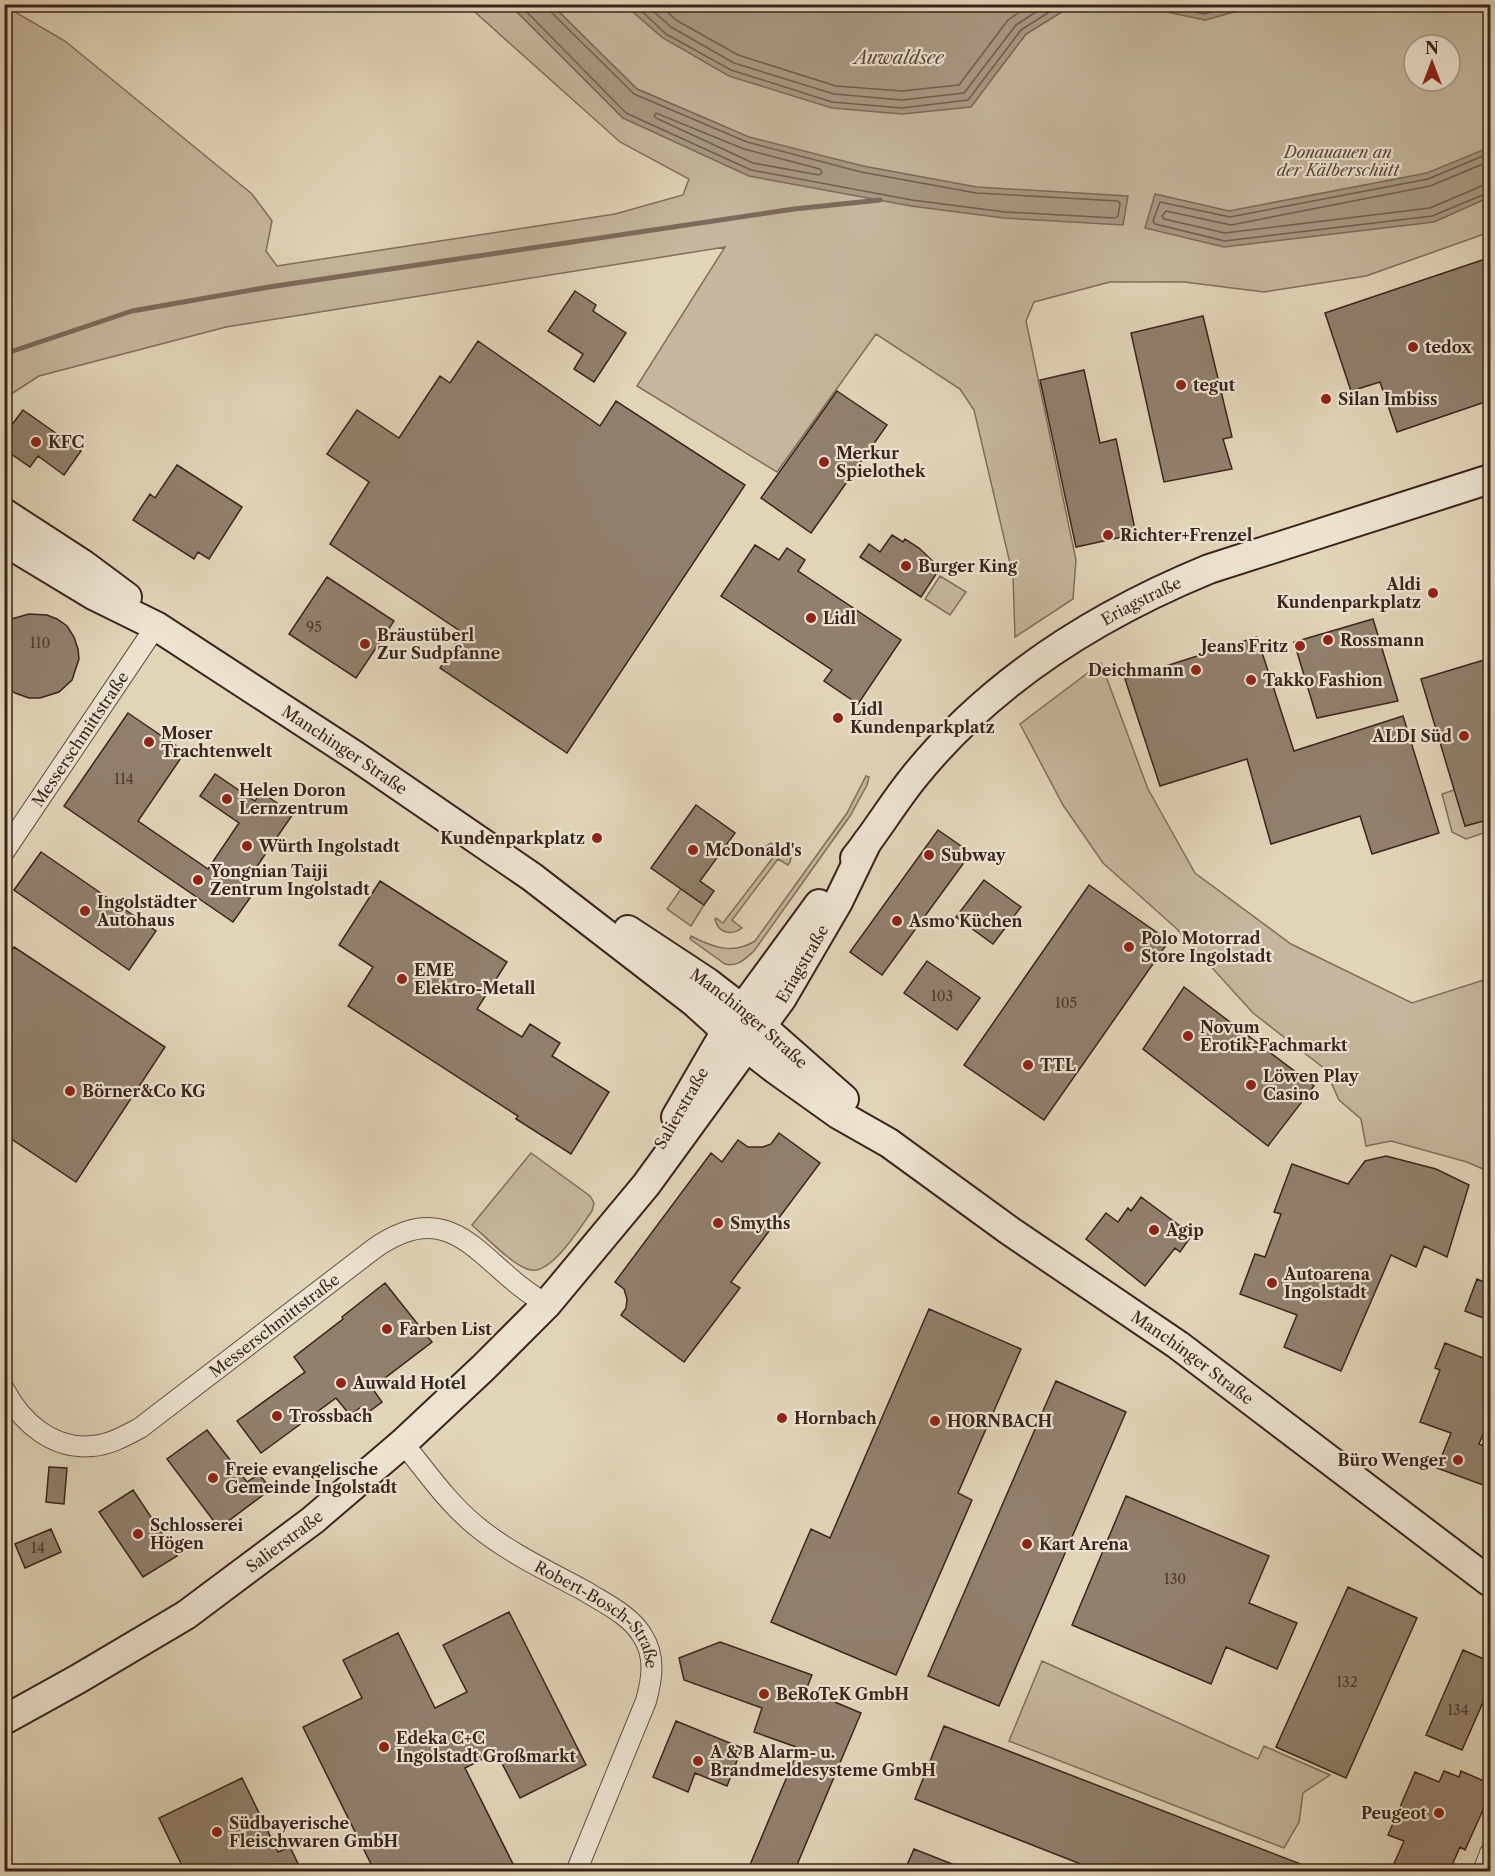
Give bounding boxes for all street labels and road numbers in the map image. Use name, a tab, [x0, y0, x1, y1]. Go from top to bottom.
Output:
street label: Eriagstraße	[1097, 572, 1184, 629]
street label: Messerschmittstraße	[27, 668, 132, 811]
street label: Manchinger Straße	[278, 701, 411, 799]
street label: Eriagstraße	[771, 921, 833, 1007]
street label: Manchinger Straße	[687, 964, 812, 1072]
street label: Salierstraße	[650, 1064, 712, 1152]
street label: Messerschmittstraße	[205, 1269, 343, 1381]
street label: Manchinger Straße	[1128, 1306, 1258, 1409]
street label: Salierstraße	[242, 1506, 327, 1577]
street label: Robert-Bosch-Straße	[531, 1556, 662, 1669]

